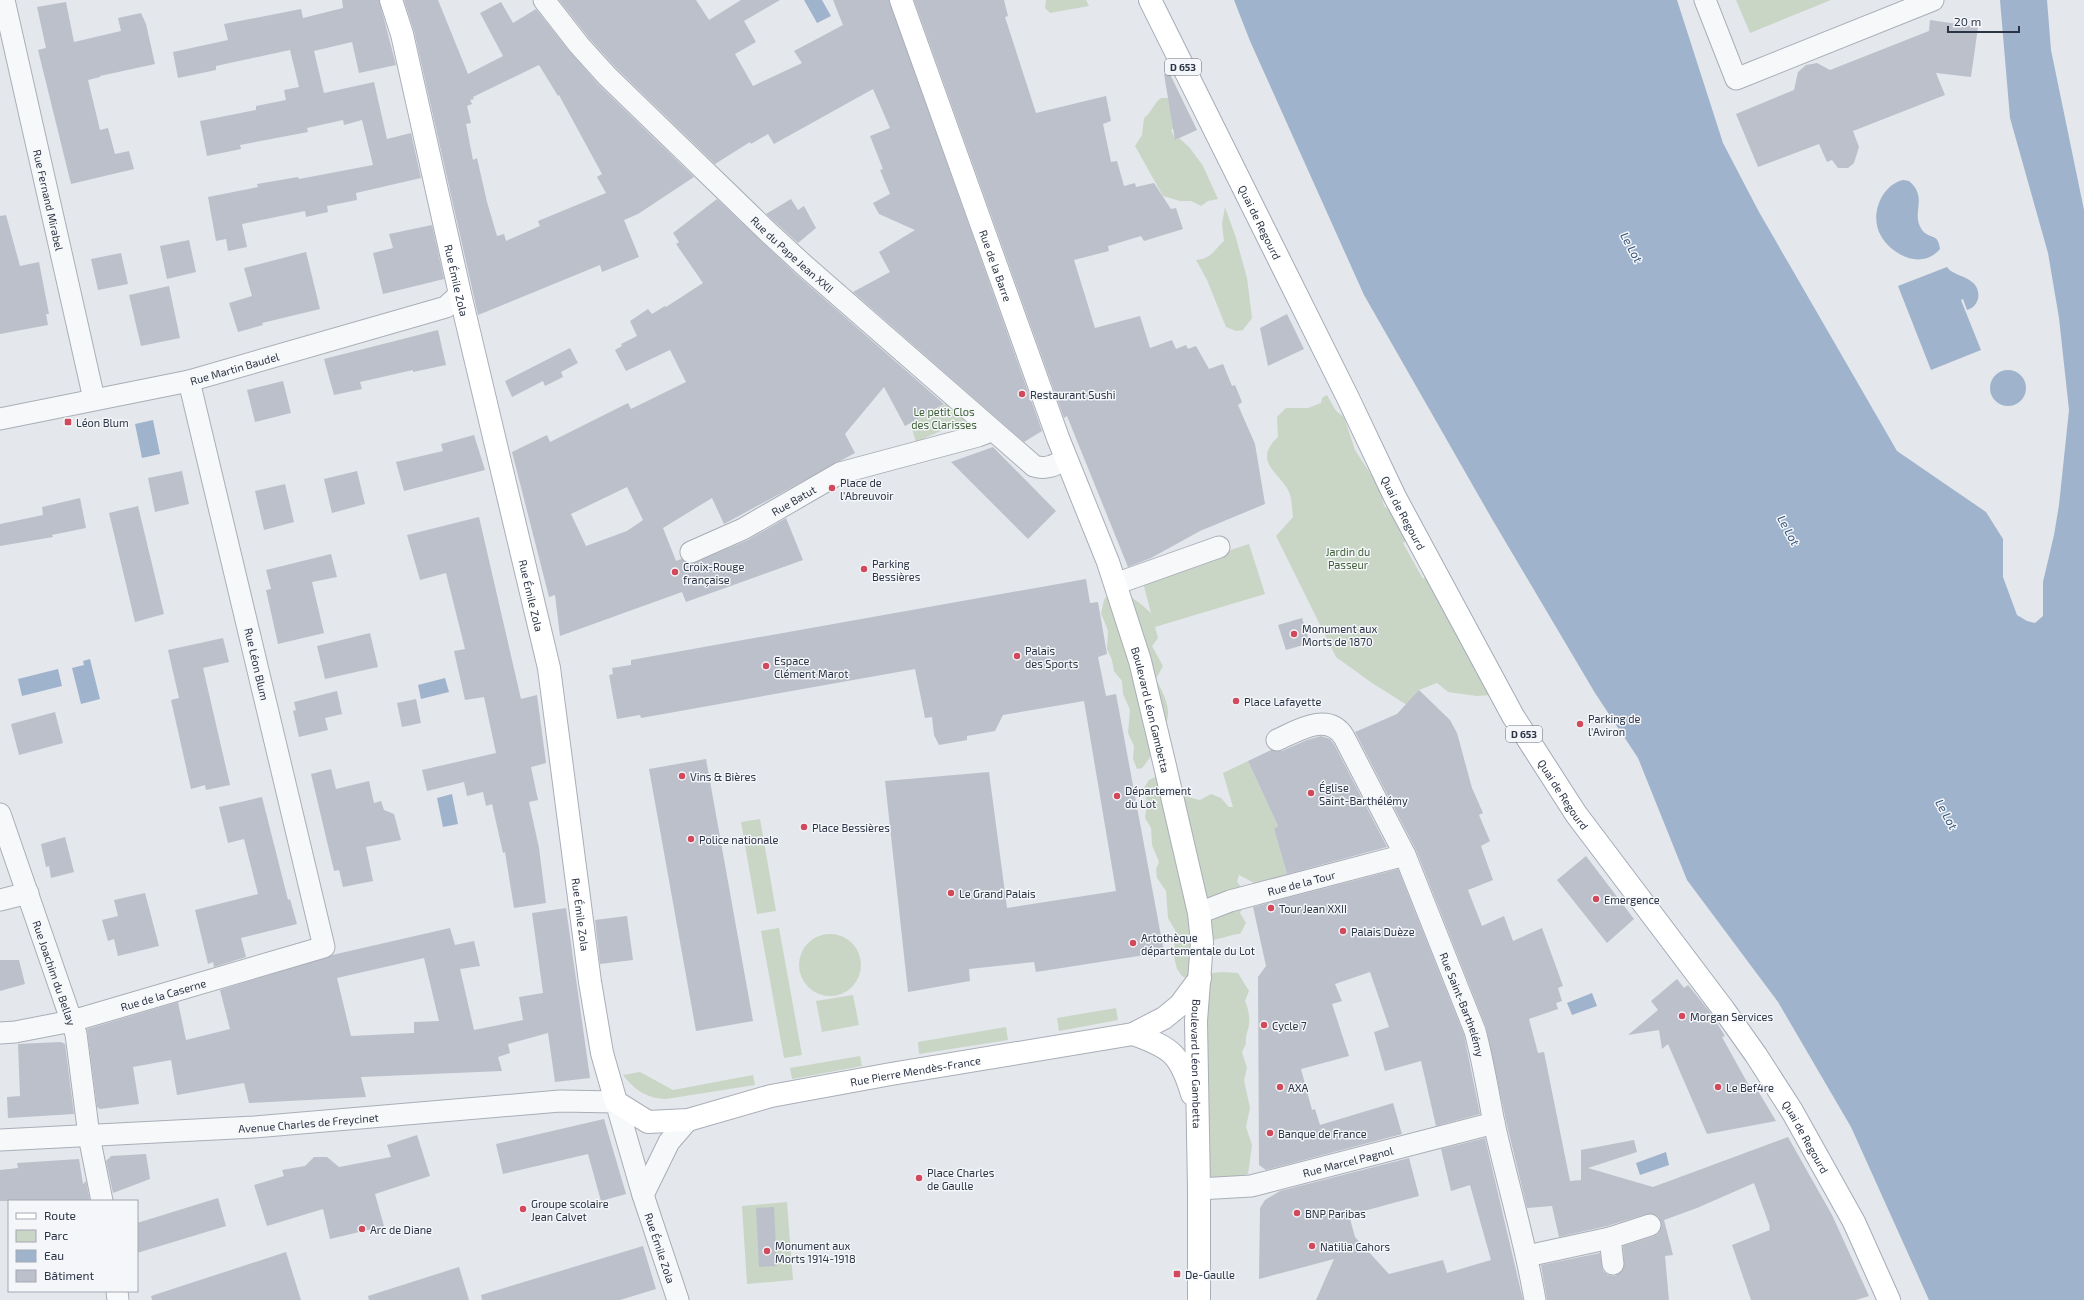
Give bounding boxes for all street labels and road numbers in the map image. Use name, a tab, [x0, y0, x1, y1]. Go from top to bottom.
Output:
road number: D 653	[1165, 59, 1201, 75]
street label: Rue Fernand Mirabel	[31, 148, 67, 253]
street label: Quai de Regourd	[1236, 183, 1284, 261]
street label: Rue du Pape Jean XXII	[749, 213, 837, 295]
street label: Rue de la Barre	[977, 228, 1015, 303]
street label: Rue Émile Zola	[443, 243, 472, 318]
street label: Rue Martin Baudel	[188, 349, 281, 387]
street label: Quai de Regourd	[1378, 474, 1429, 552]
street label: Rue Batut	[769, 482, 818, 518]
street label: Rue Émile Zola	[517, 558, 547, 633]
street label: Rue Léon Blum	[242, 626, 272, 702]
street label: Boulevard Léon Gambetta	[1129, 645, 1173, 774]
road number: D 653	[1506, 726, 1542, 742]
street label: Quai de Regourd	[1535, 757, 1592, 832]
street label: Rue de la Tour	[1266, 867, 1337, 897]
street label: Rue Émile Zola	[570, 877, 592, 952]
street label: Rue Joachim du Bellay	[31, 919, 79, 1027]
street label: Rue Saint-Barthelémy	[1438, 950, 1488, 1058]
street label: Rue de la Caserne	[119, 976, 207, 1013]
street label: Boulevard Léon Gambetta	[1189, 999, 1204, 1129]
street label: Rue Pierre Mendès-France	[849, 1053, 982, 1088]
street label: Quai de Regourd	[1779, 1098, 1832, 1175]
street label: Avenue Charles de Freycinet	[238, 1110, 379, 1134]
street label: Rue Marcel Pagnol	[1301, 1143, 1395, 1179]
street label: Rue Émile Zola	[643, 1211, 678, 1285]

